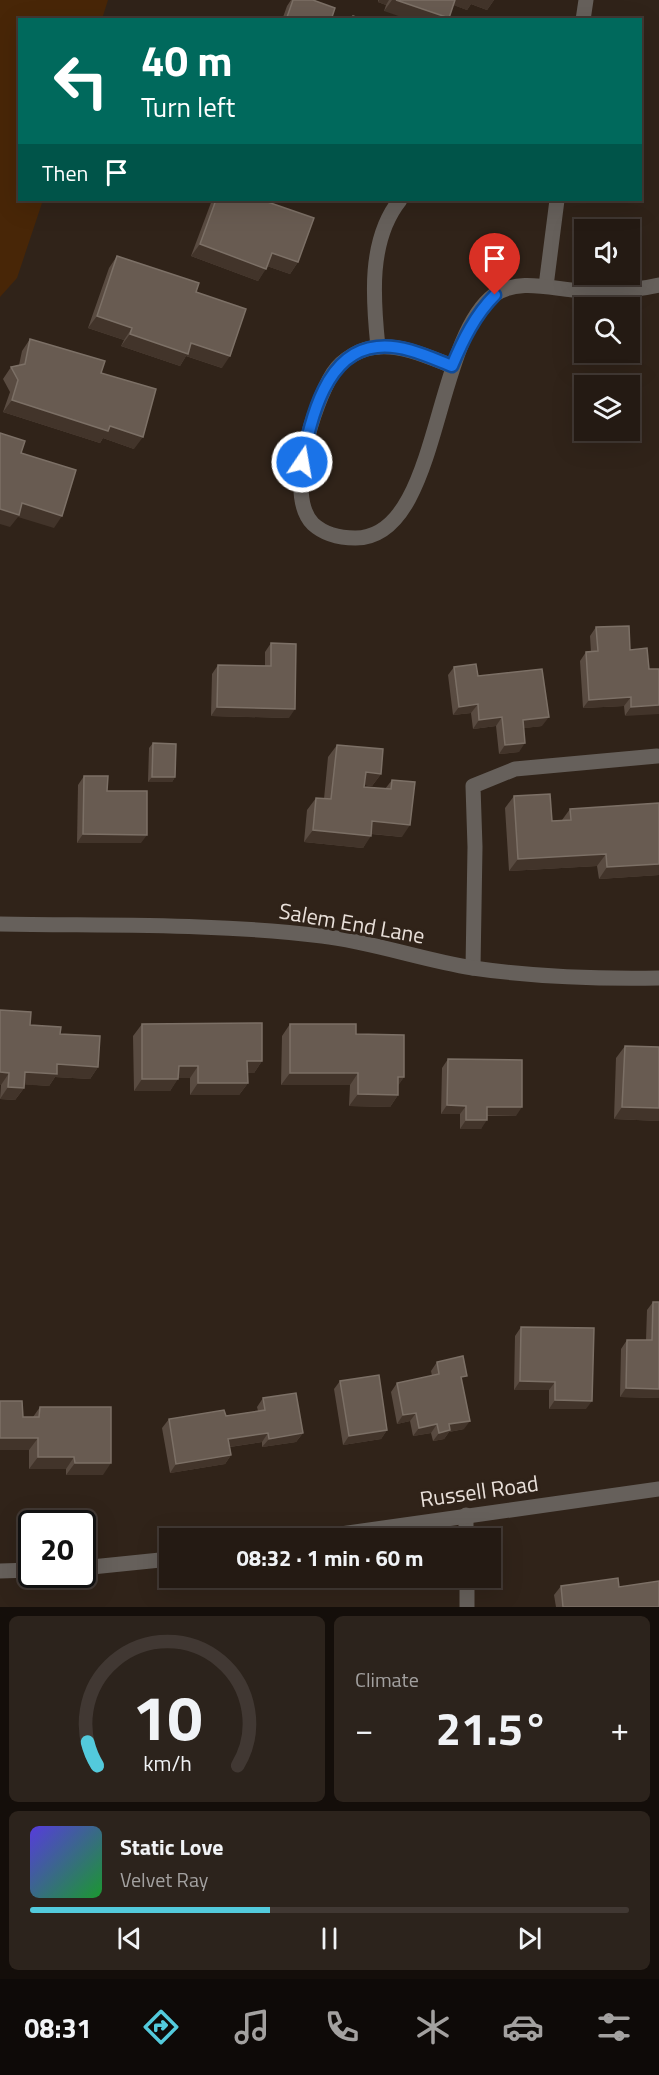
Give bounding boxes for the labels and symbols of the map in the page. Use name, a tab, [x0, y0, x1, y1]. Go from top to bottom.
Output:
pin	[469, 233, 520, 295]
position arrow	[270, 430, 334, 494]
street label: Salem End Lane	[277, 893, 427, 953]
street label: Russell Road	[418, 1466, 540, 1516]
speed limit sign: 20	[18, 1510, 96, 1588]

